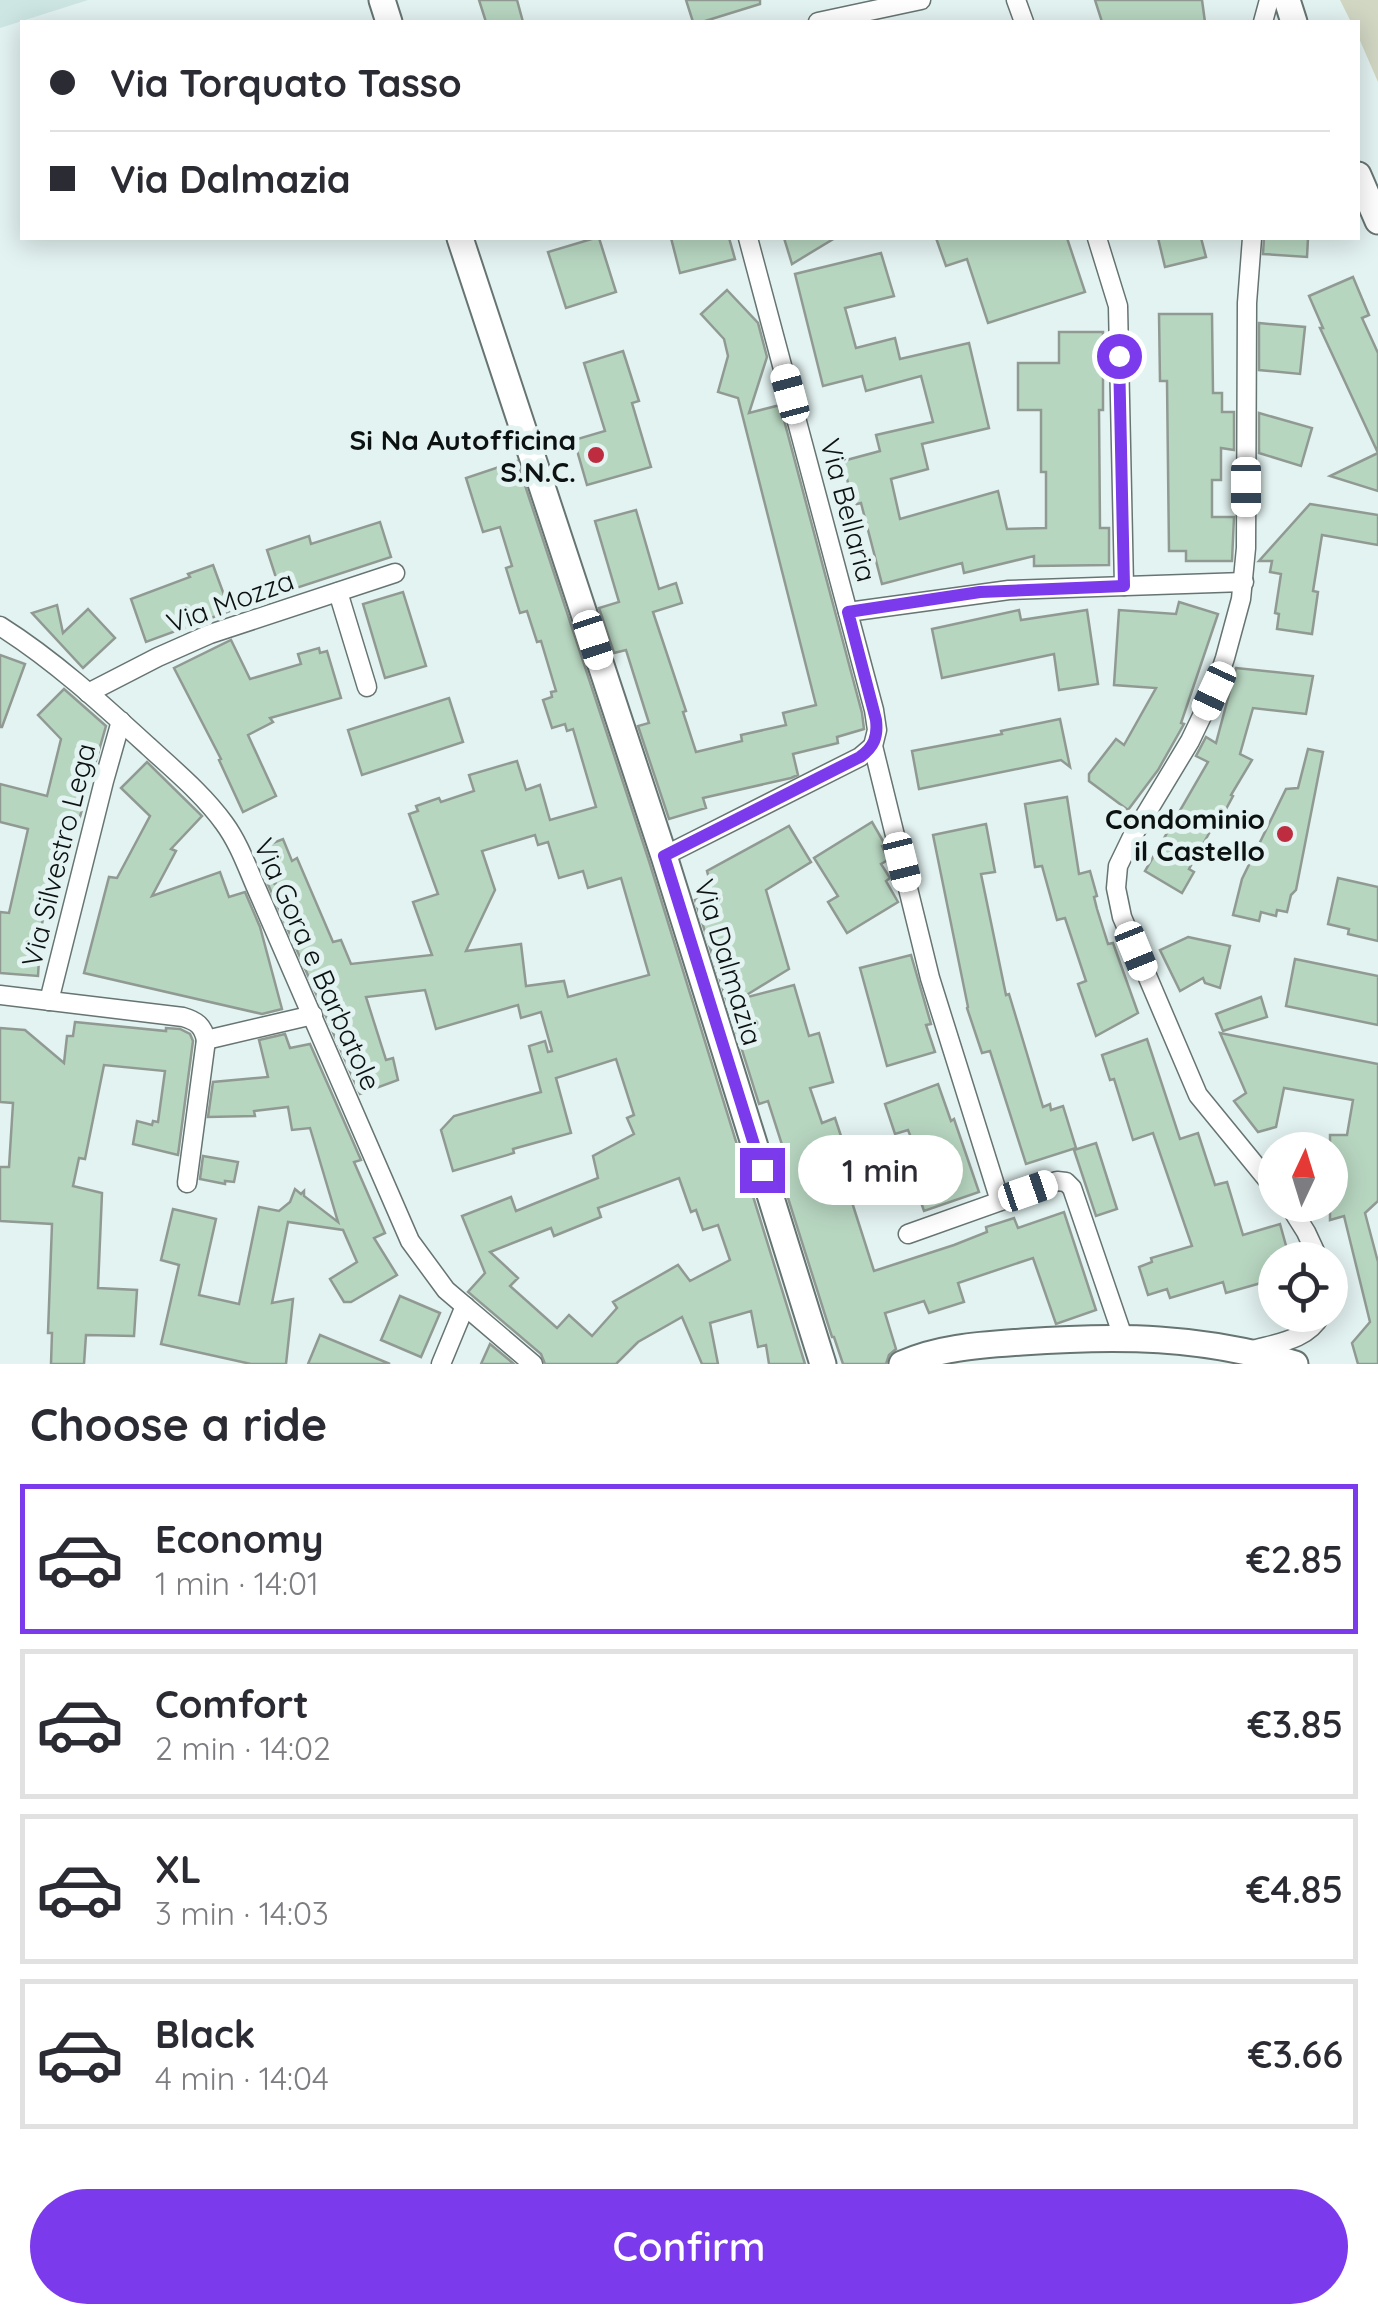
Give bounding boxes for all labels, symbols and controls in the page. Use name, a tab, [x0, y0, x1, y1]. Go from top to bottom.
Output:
text: Via Torquato Tasso	[110, 59, 462, 107]
text: Via Dalmazia	[110, 155, 351, 203]
route start	[1097, 334, 1142, 379]
car	[768, 361, 812, 427]
place label: Si Na Autofficina S.N.C.	[349, 422, 576, 489]
street label: Via Bellaria	[813, 435, 885, 585]
marker: Si Na Autofficina S.N.C.	[585, 444, 607, 466]
car	[1231, 457, 1261, 517]
street label: Via Mozza	[162, 562, 298, 640]
car	[569, 607, 617, 673]
car	[1188, 657, 1240, 725]
street label: Via Silvestro Lega	[13, 739, 103, 971]
place label: Condominio il Castello	[1105, 801, 1265, 868]
marker: Condominio il Castello	[1274, 823, 1296, 845]
car	[880, 829, 924, 895]
street label: Via Gora e Barbatole	[247, 833, 389, 1095]
street label: Via Dalmazia	[687, 875, 771, 1049]
car	[1111, 918, 1161, 984]
north arrow	[1258, 1132, 1348, 1222]
map controls	[1258, 1132, 1348, 1332]
callout: 1 min	[797, 1135, 962, 1205]
route end	[740, 1148, 785, 1193]
text: 1 min	[842, 1150, 919, 1190]
car	[995, 1167, 1061, 1215]
button: locate	[1258, 1242, 1348, 1332]
text: Choose a ride	[30, 1396, 327, 1452]
icon: car	[35, 1514, 125, 1604]
text: Economy	[155, 1515, 324, 1563]
text: €2.85	[1246, 1535, 1343, 1583]
text: 1 min · 14:01	[155, 1563, 319, 1603]
icon: car	[35, 1679, 125, 1769]
text: Comfort	[155, 1680, 309, 1728]
text: €3.85	[1248, 1700, 1343, 1748]
text: 2 min · 14:02	[155, 1728, 331, 1768]
icon: car	[35, 1844, 125, 1934]
text: XL	[155, 1845, 201, 1893]
text: €4.85	[1246, 1865, 1343, 1913]
text: 3 min · 14:03	[155, 1893, 329, 1933]
icon: car	[35, 2009, 125, 2099]
text: Black	[155, 2010, 255, 2058]
text: €3.66	[1248, 2030, 1343, 2078]
text: 4 min · 14:04	[155, 2058, 329, 2098]
button: Confirm	[30, 2189, 1348, 2304]

